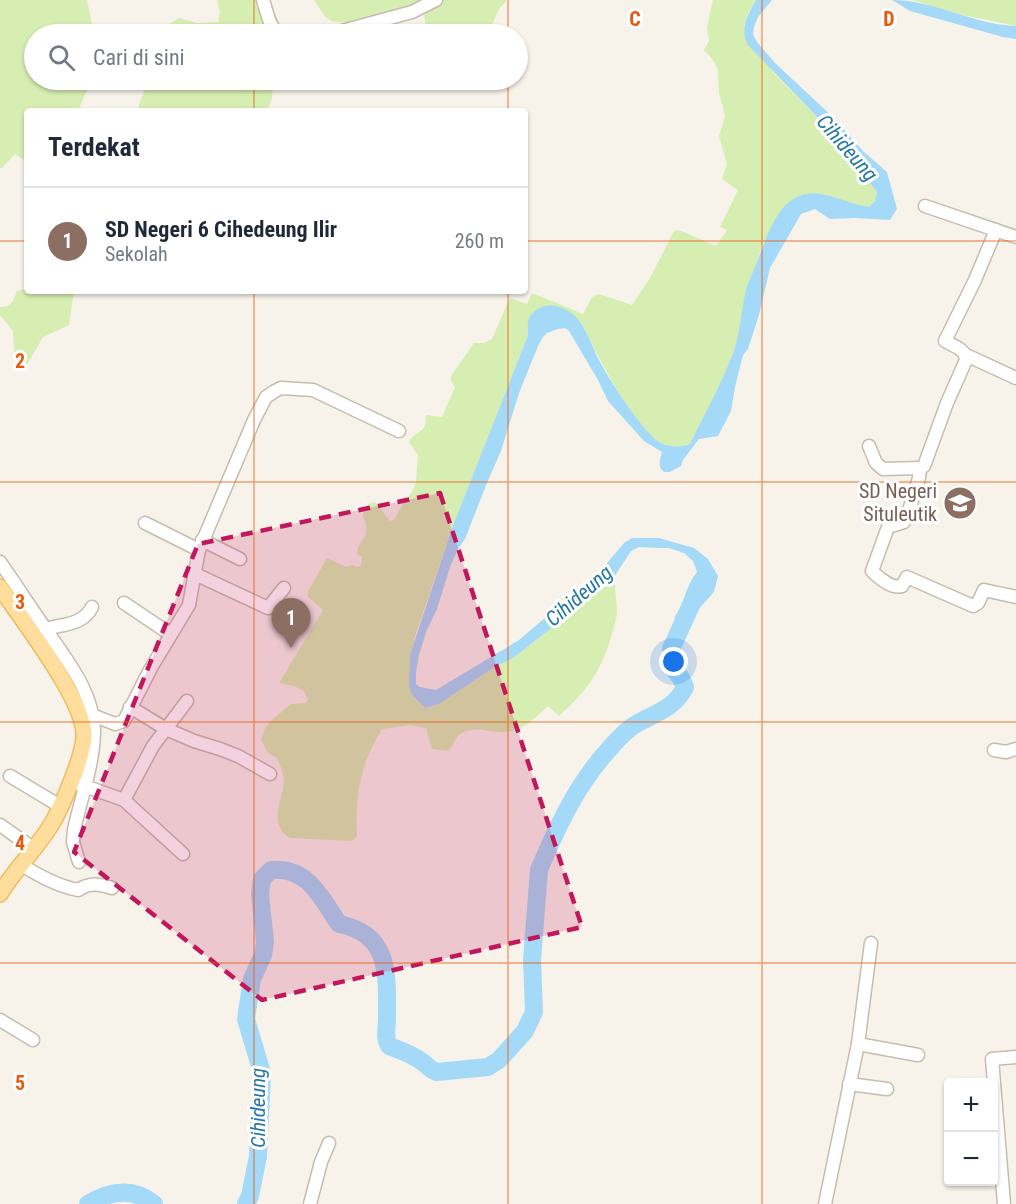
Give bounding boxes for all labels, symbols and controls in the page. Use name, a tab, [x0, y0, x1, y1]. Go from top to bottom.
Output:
text: C	[629, 7, 641, 31]
text: D	[883, 7, 895, 31]
search box	[24, 24, 528, 90]
icon: search	[45, 41, 78, 74]
text: Cari di sini	[93, 45, 185, 70]
water label: Cihideung	[812, 110, 882, 186]
text: Terdekat	[48, 132, 140, 162]
text: SD Negeri 6 Cihedeung Ilir	[105, 217, 337, 242]
text: 1	[62, 229, 73, 253]
text: 260 m	[455, 229, 504, 253]
text: Sekolah	[105, 242, 168, 266]
text: 2	[15, 349, 25, 373]
place label: SD Negeri Situleutik	[859, 479, 937, 526]
school or university icon: SD Negeri Situleutik	[942, 485, 978, 521]
water label: Cihideung	[541, 561, 617, 631]
text: 3	[15, 590, 25, 614]
pin: 1	[272, 598, 310, 648]
your location	[659, 647, 688, 676]
text: 4	[15, 831, 25, 855]
water label: Cihideung	[246, 1068, 270, 1148]
text: 5	[15, 1071, 25, 1095]
map controls	[944, 1078, 998, 1186]
button: +	[944, 1078, 998, 1132]
button: −	[944, 1132, 998, 1186]

